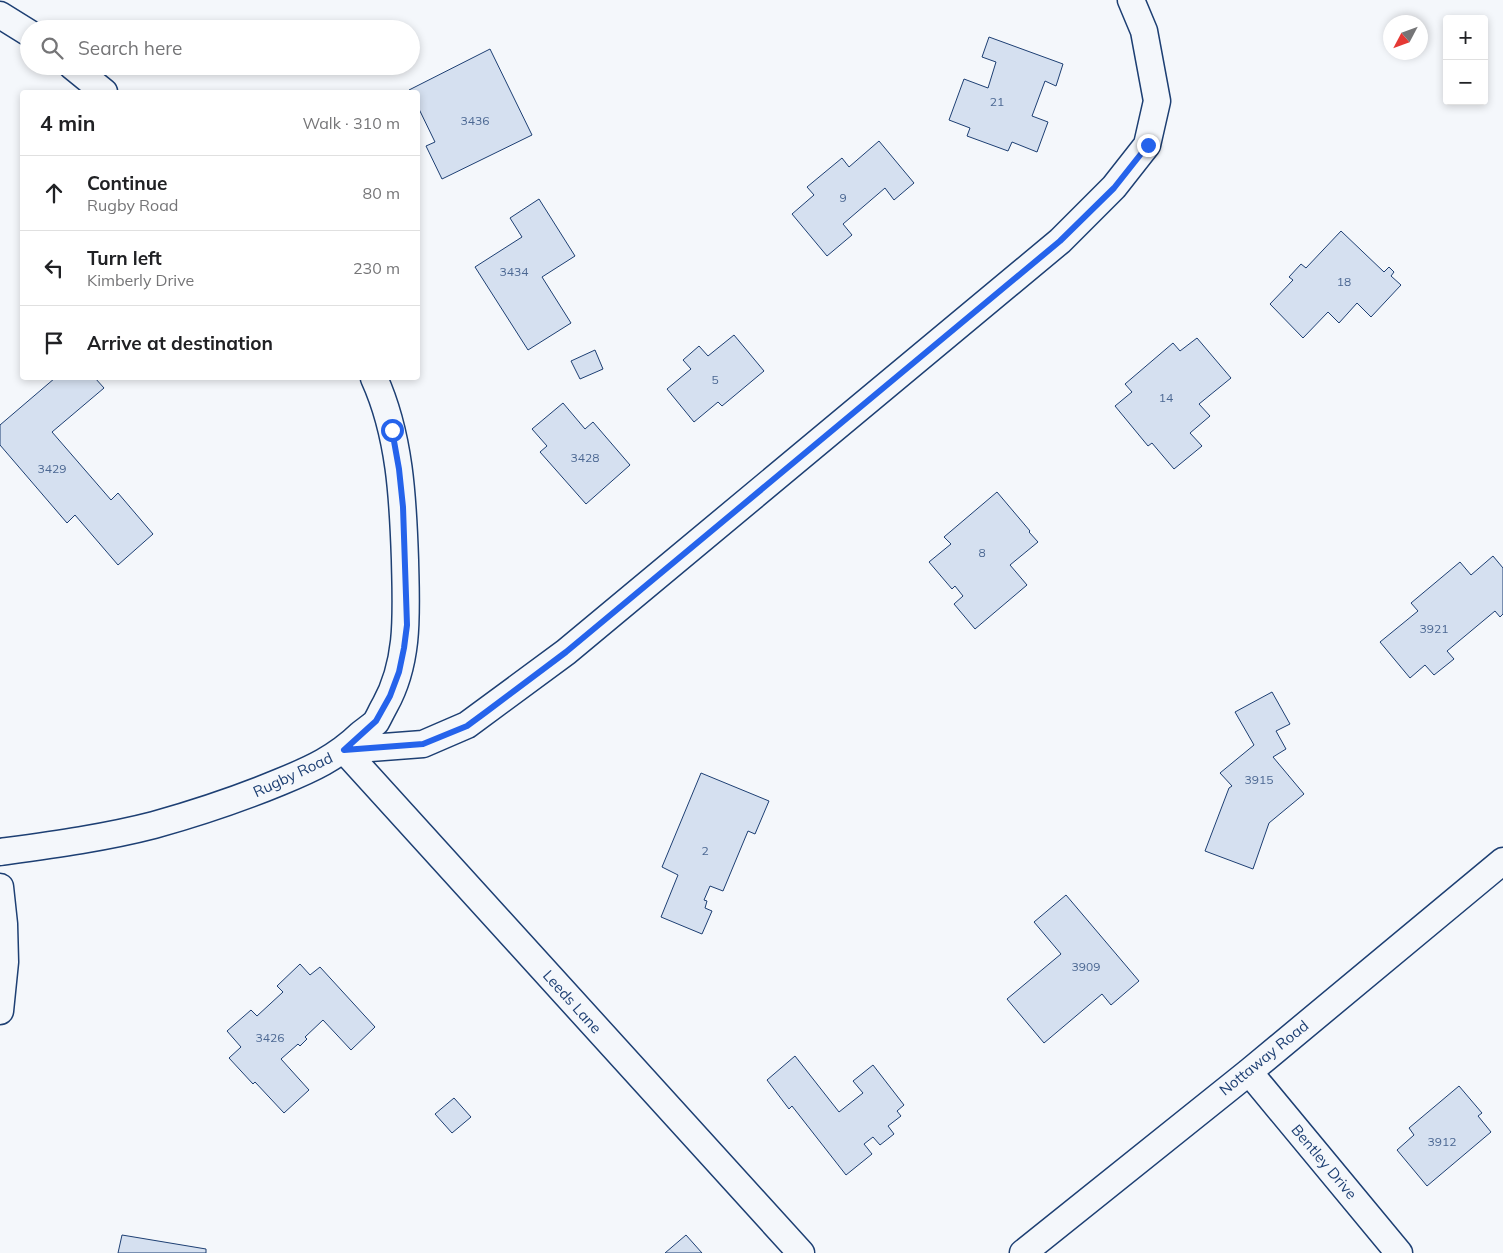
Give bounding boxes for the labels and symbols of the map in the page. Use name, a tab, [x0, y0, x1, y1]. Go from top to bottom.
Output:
north arrow	[1383, 15, 1428, 60]
house number: 21	[990, 94, 1004, 109]
house number: 3436	[461, 113, 489, 128]
route end	[1137, 134, 1160, 157]
house number: 9	[839, 190, 847, 205]
house number: 3434	[500, 264, 528, 279]
house number: 18	[1337, 274, 1351, 289]
house number: 5	[711, 372, 719, 387]
house number: 14	[1159, 390, 1173, 405]
route start	[381, 419, 404, 442]
house number: 3428	[571, 450, 599, 465]
house number: 3429	[38, 461, 66, 476]
house number: 8	[978, 545, 986, 560]
house number: 3921	[1420, 621, 1448, 636]
street label: Rugby Road	[250, 748, 336, 801]
house number: 3915	[1245, 772, 1273, 787]
house number: 2	[701, 843, 709, 858]
house number: 3909	[1072, 959, 1100, 974]
street label: Leeds Lane	[539, 966, 606, 1037]
street label: Nottaway Road	[1215, 1016, 1312, 1099]
house number: 3426	[256, 1030, 284, 1045]
street label: Bentley Drive	[1287, 1120, 1361, 1203]
house number: 3912	[1428, 1134, 1456, 1149]

